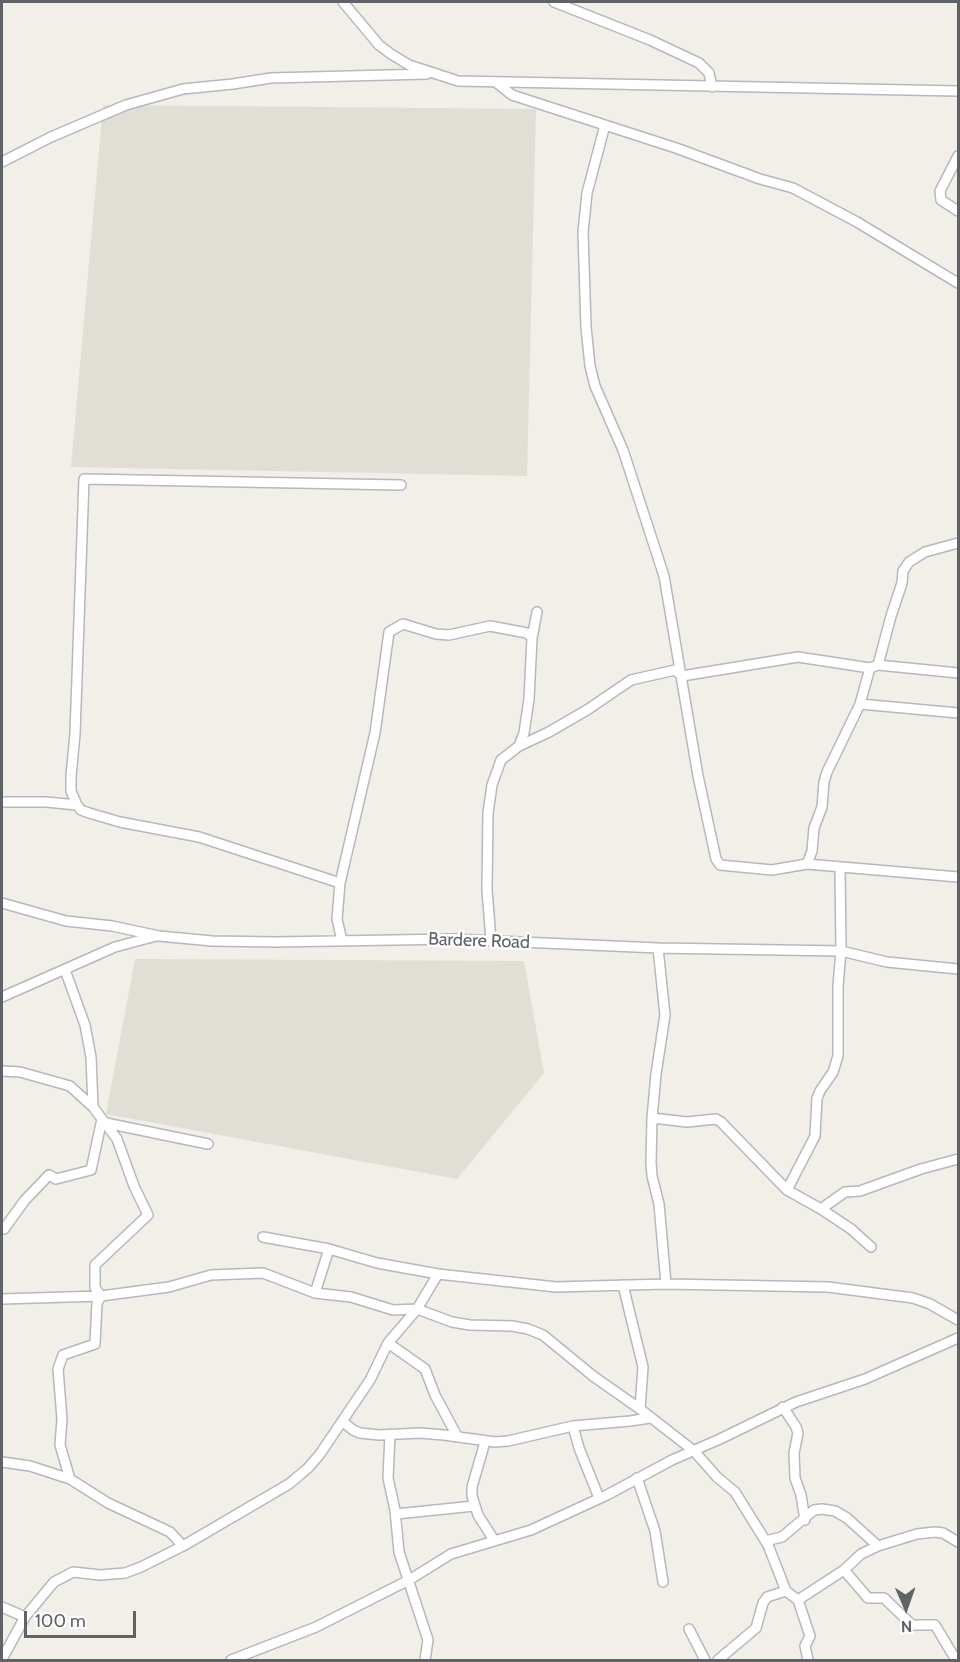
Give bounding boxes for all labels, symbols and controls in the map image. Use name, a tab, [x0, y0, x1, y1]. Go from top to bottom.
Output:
street label: Bardere Road	[428, 928, 530, 954]
north arrow	[876, 1578, 936, 1638]
scale bar	[27, 1599, 140, 1637]
text: 100 m	[35, 1610, 86, 1632]
text: N	[901, 1617, 913, 1636]

